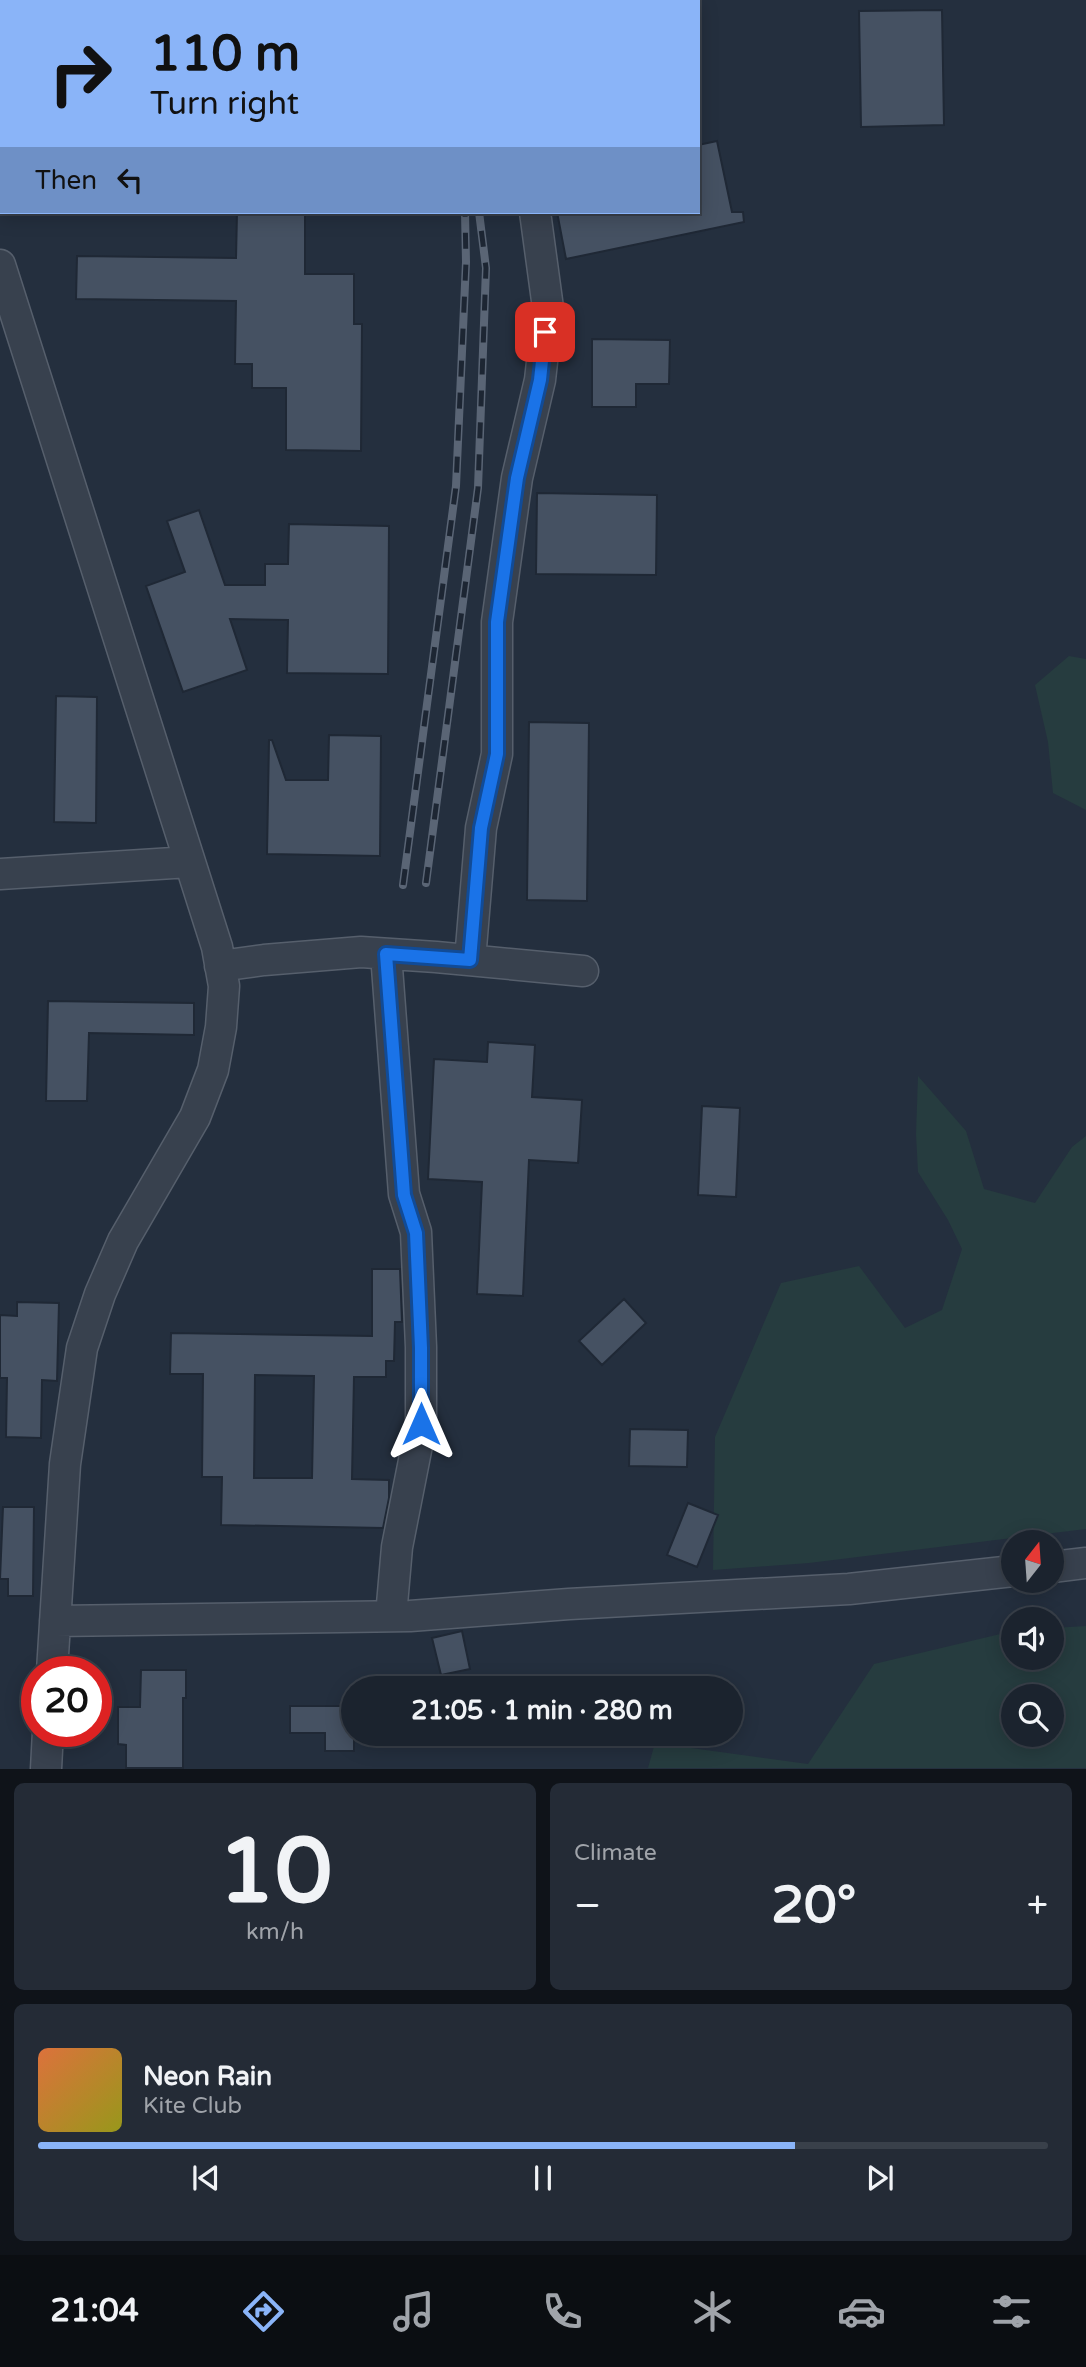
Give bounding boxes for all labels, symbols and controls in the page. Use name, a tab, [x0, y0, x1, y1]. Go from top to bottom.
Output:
text: 110 m	[150, 25, 300, 84]
icon: right	[35, 28, 126, 119]
text: Turn right	[150, 85, 299, 123]
icon: left	[111, 161, 149, 199]
text: Then	[35, 165, 97, 196]
pin	[515, 302, 575, 362]
icon: arrive	[526, 313, 564, 351]
position arrow	[384, 1387, 458, 1461]
north arrow	[1001, 1530, 1064, 1592]
map controls	[1001, 1530, 1064, 1747]
button: sound	[1001, 1607, 1064, 1670]
speed limit sign: 20	[21, 1656, 112, 1747]
button: search	[1001, 1684, 1064, 1747]
text: 21:05 · 1 min · 280 m	[411, 1695, 673, 1726]
text: 10	[218, 1817, 332, 1927]
text: Climate	[574, 1839, 657, 1867]
text: 20°	[771, 1874, 856, 1937]
text: −	[574, 1883, 601, 1929]
text: +	[1027, 1883, 1048, 1929]
text: km/h	[246, 1918, 304, 1946]
text: Neon Rain	[143, 2061, 272, 2092]
text: Kite Club	[143, 2092, 242, 2120]
icon: previous	[187, 2159, 225, 2197]
icon: pause	[524, 2159, 562, 2197]
icon: next	[861, 2159, 899, 2197]
icon: directions	[239, 2287, 288, 2336]
icon: music	[389, 2287, 438, 2336]
icon: phone	[538, 2287, 587, 2336]
icon: climate	[688, 2287, 737, 2336]
icon: car	[837, 2287, 886, 2336]
icon: filters	[987, 2287, 1036, 2336]
text: 21:04	[50, 2292, 139, 2330]

